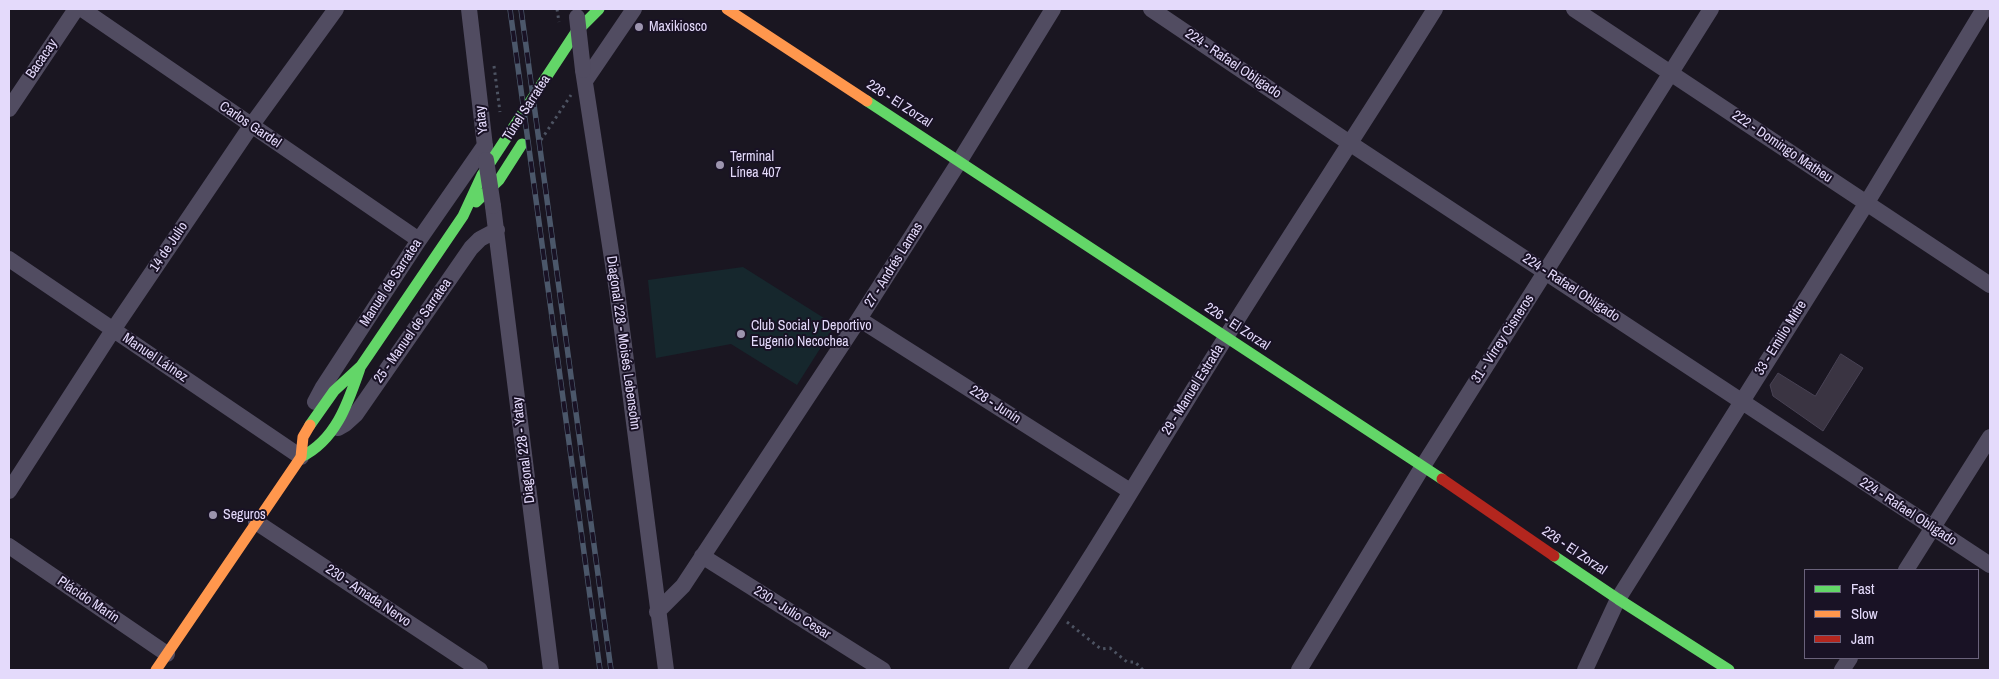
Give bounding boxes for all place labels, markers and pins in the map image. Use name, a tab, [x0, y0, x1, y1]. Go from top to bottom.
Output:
place label: Maxikiosco	[649, 19, 707, 35]
marker: Maxikiosco	[633, 21, 645, 33]
place label: Terminal Línea 407	[730, 149, 781, 182]
marker: Terminal Línea 407	[714, 159, 726, 171]
place label: Club Social y Deportivo Eugenio Necochea	[751, 318, 872, 351]
marker: Club Social y Deportivo Eugenio Necochea	[735, 328, 747, 340]
place label: Seguros	[223, 507, 266, 523]
marker: Seguros	[207, 509, 219, 521]

